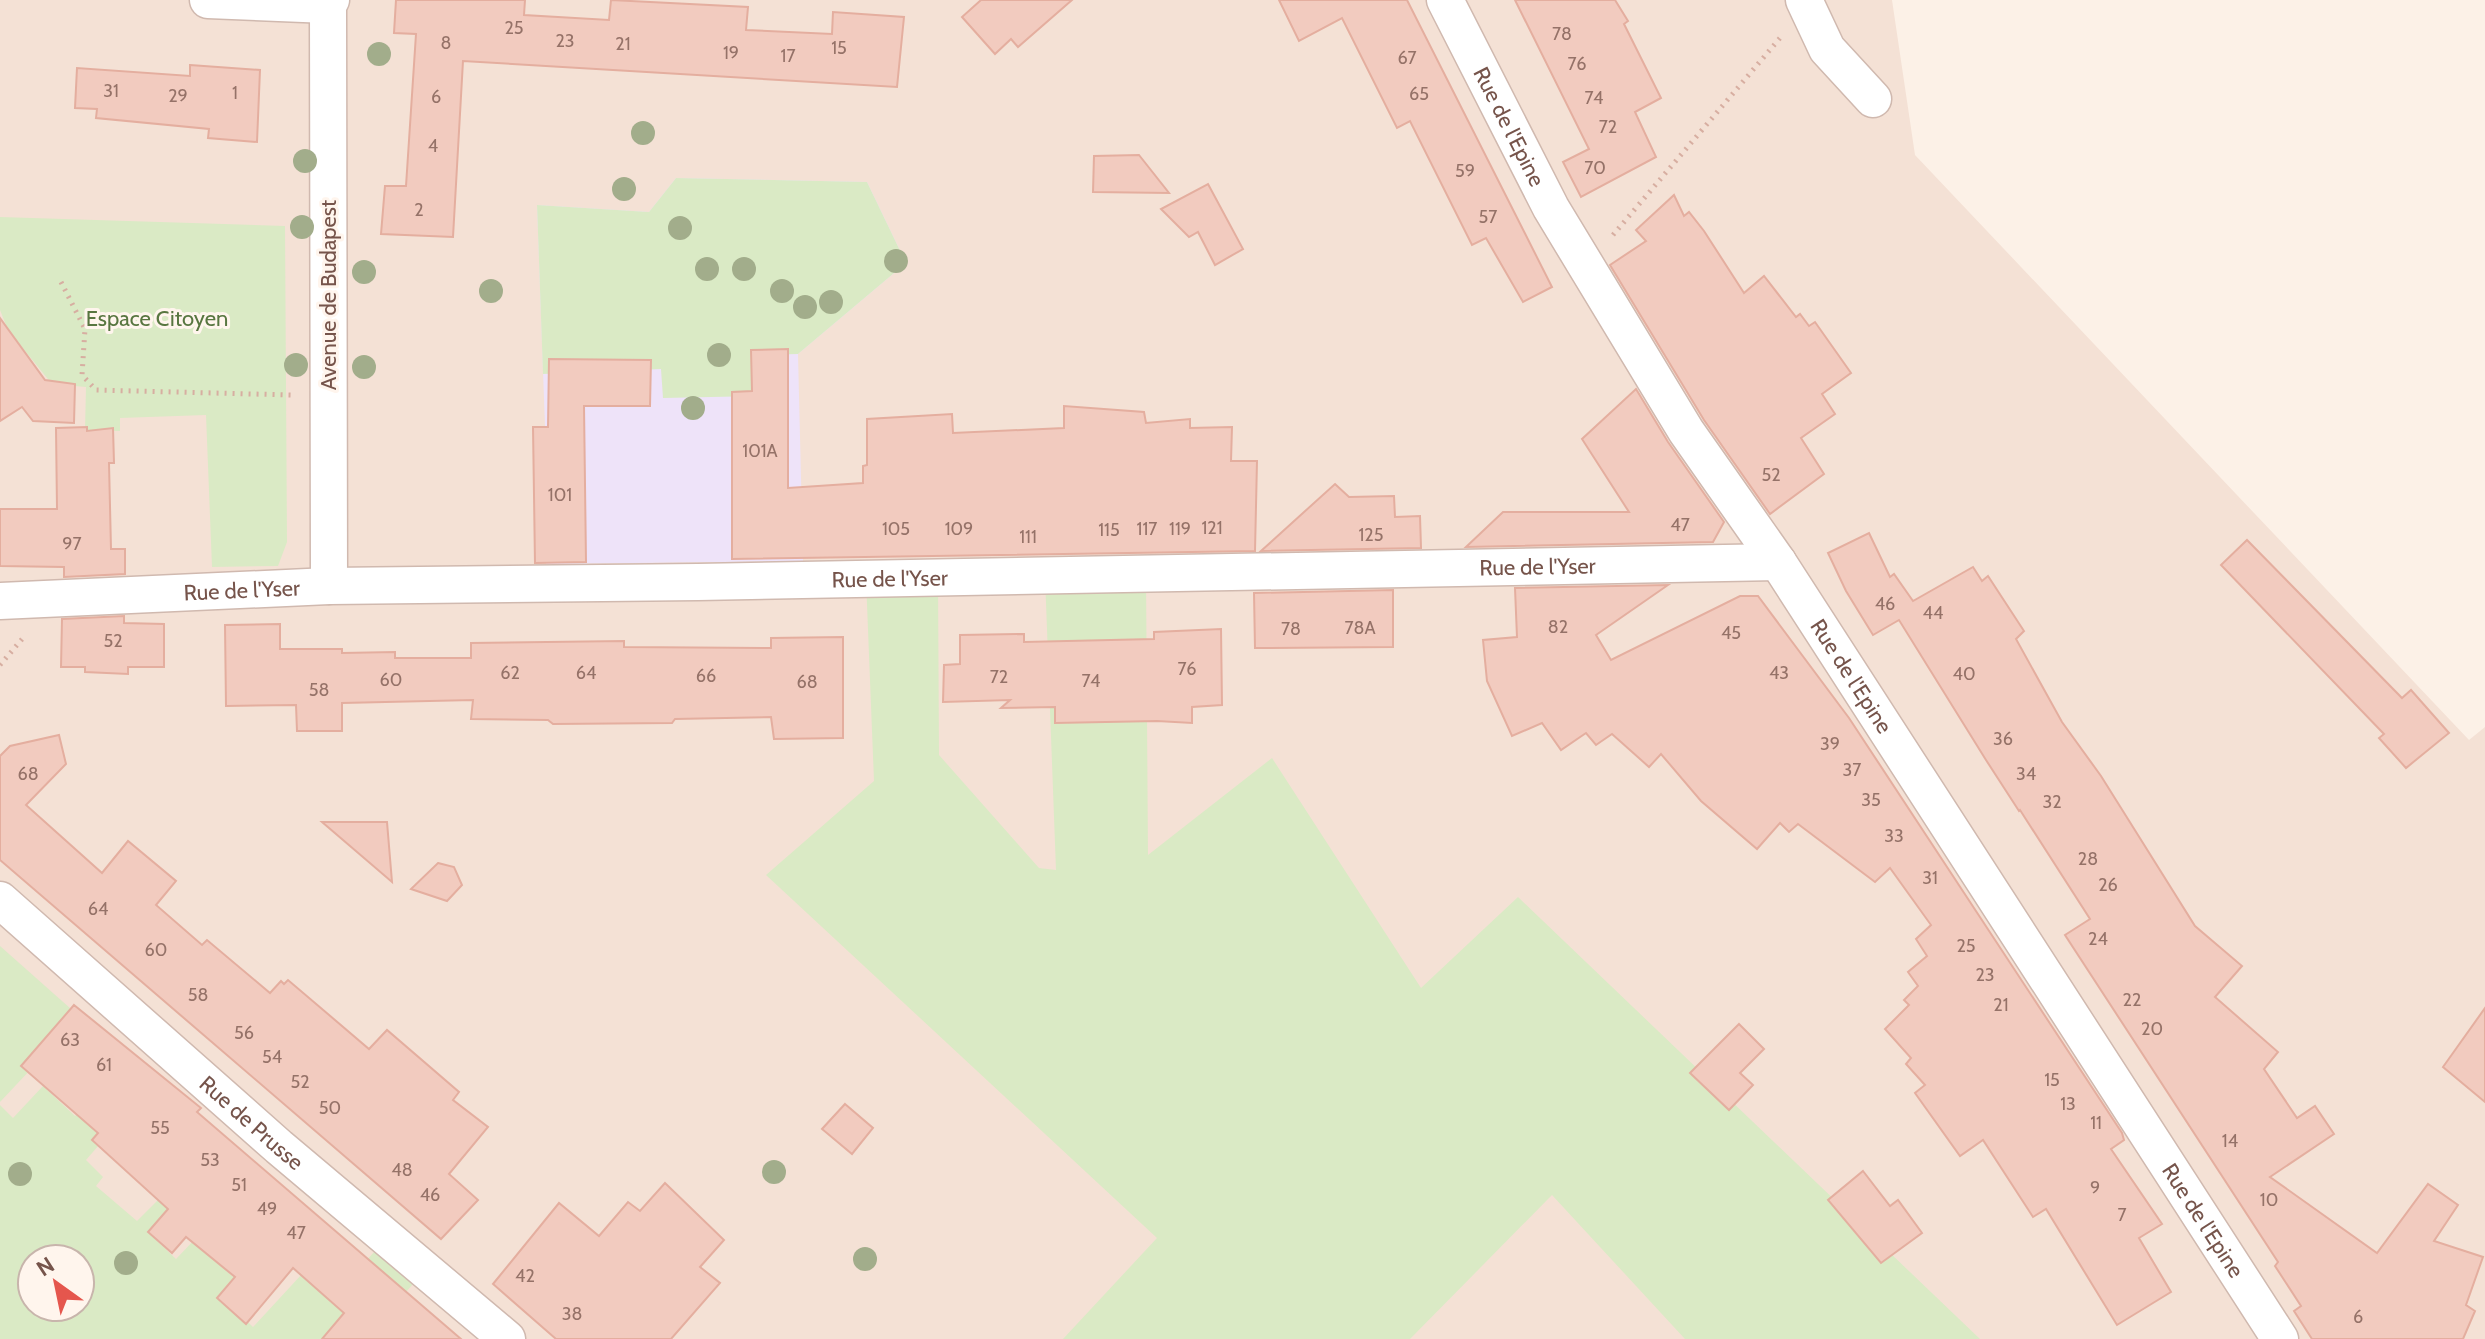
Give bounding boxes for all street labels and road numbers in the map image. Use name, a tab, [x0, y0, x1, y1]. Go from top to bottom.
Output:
street label: Rue de l'Epine	[1467, 62, 1551, 191]
street label: Avenue de Budapest	[315, 199, 342, 390]
street label: Rue de l'Yser	[1479, 552, 1596, 582]
street label: Rue de l'Yser	[831, 564, 948, 594]
street label: Rue de l'Yser	[183, 574, 301, 607]
street label: Rue de l'Epine	[1805, 614, 1898, 738]
street label: Rue de Prusse	[194, 1070, 309, 1176]
street label: Rue de l'Epine	[2156, 1158, 2250, 1283]

